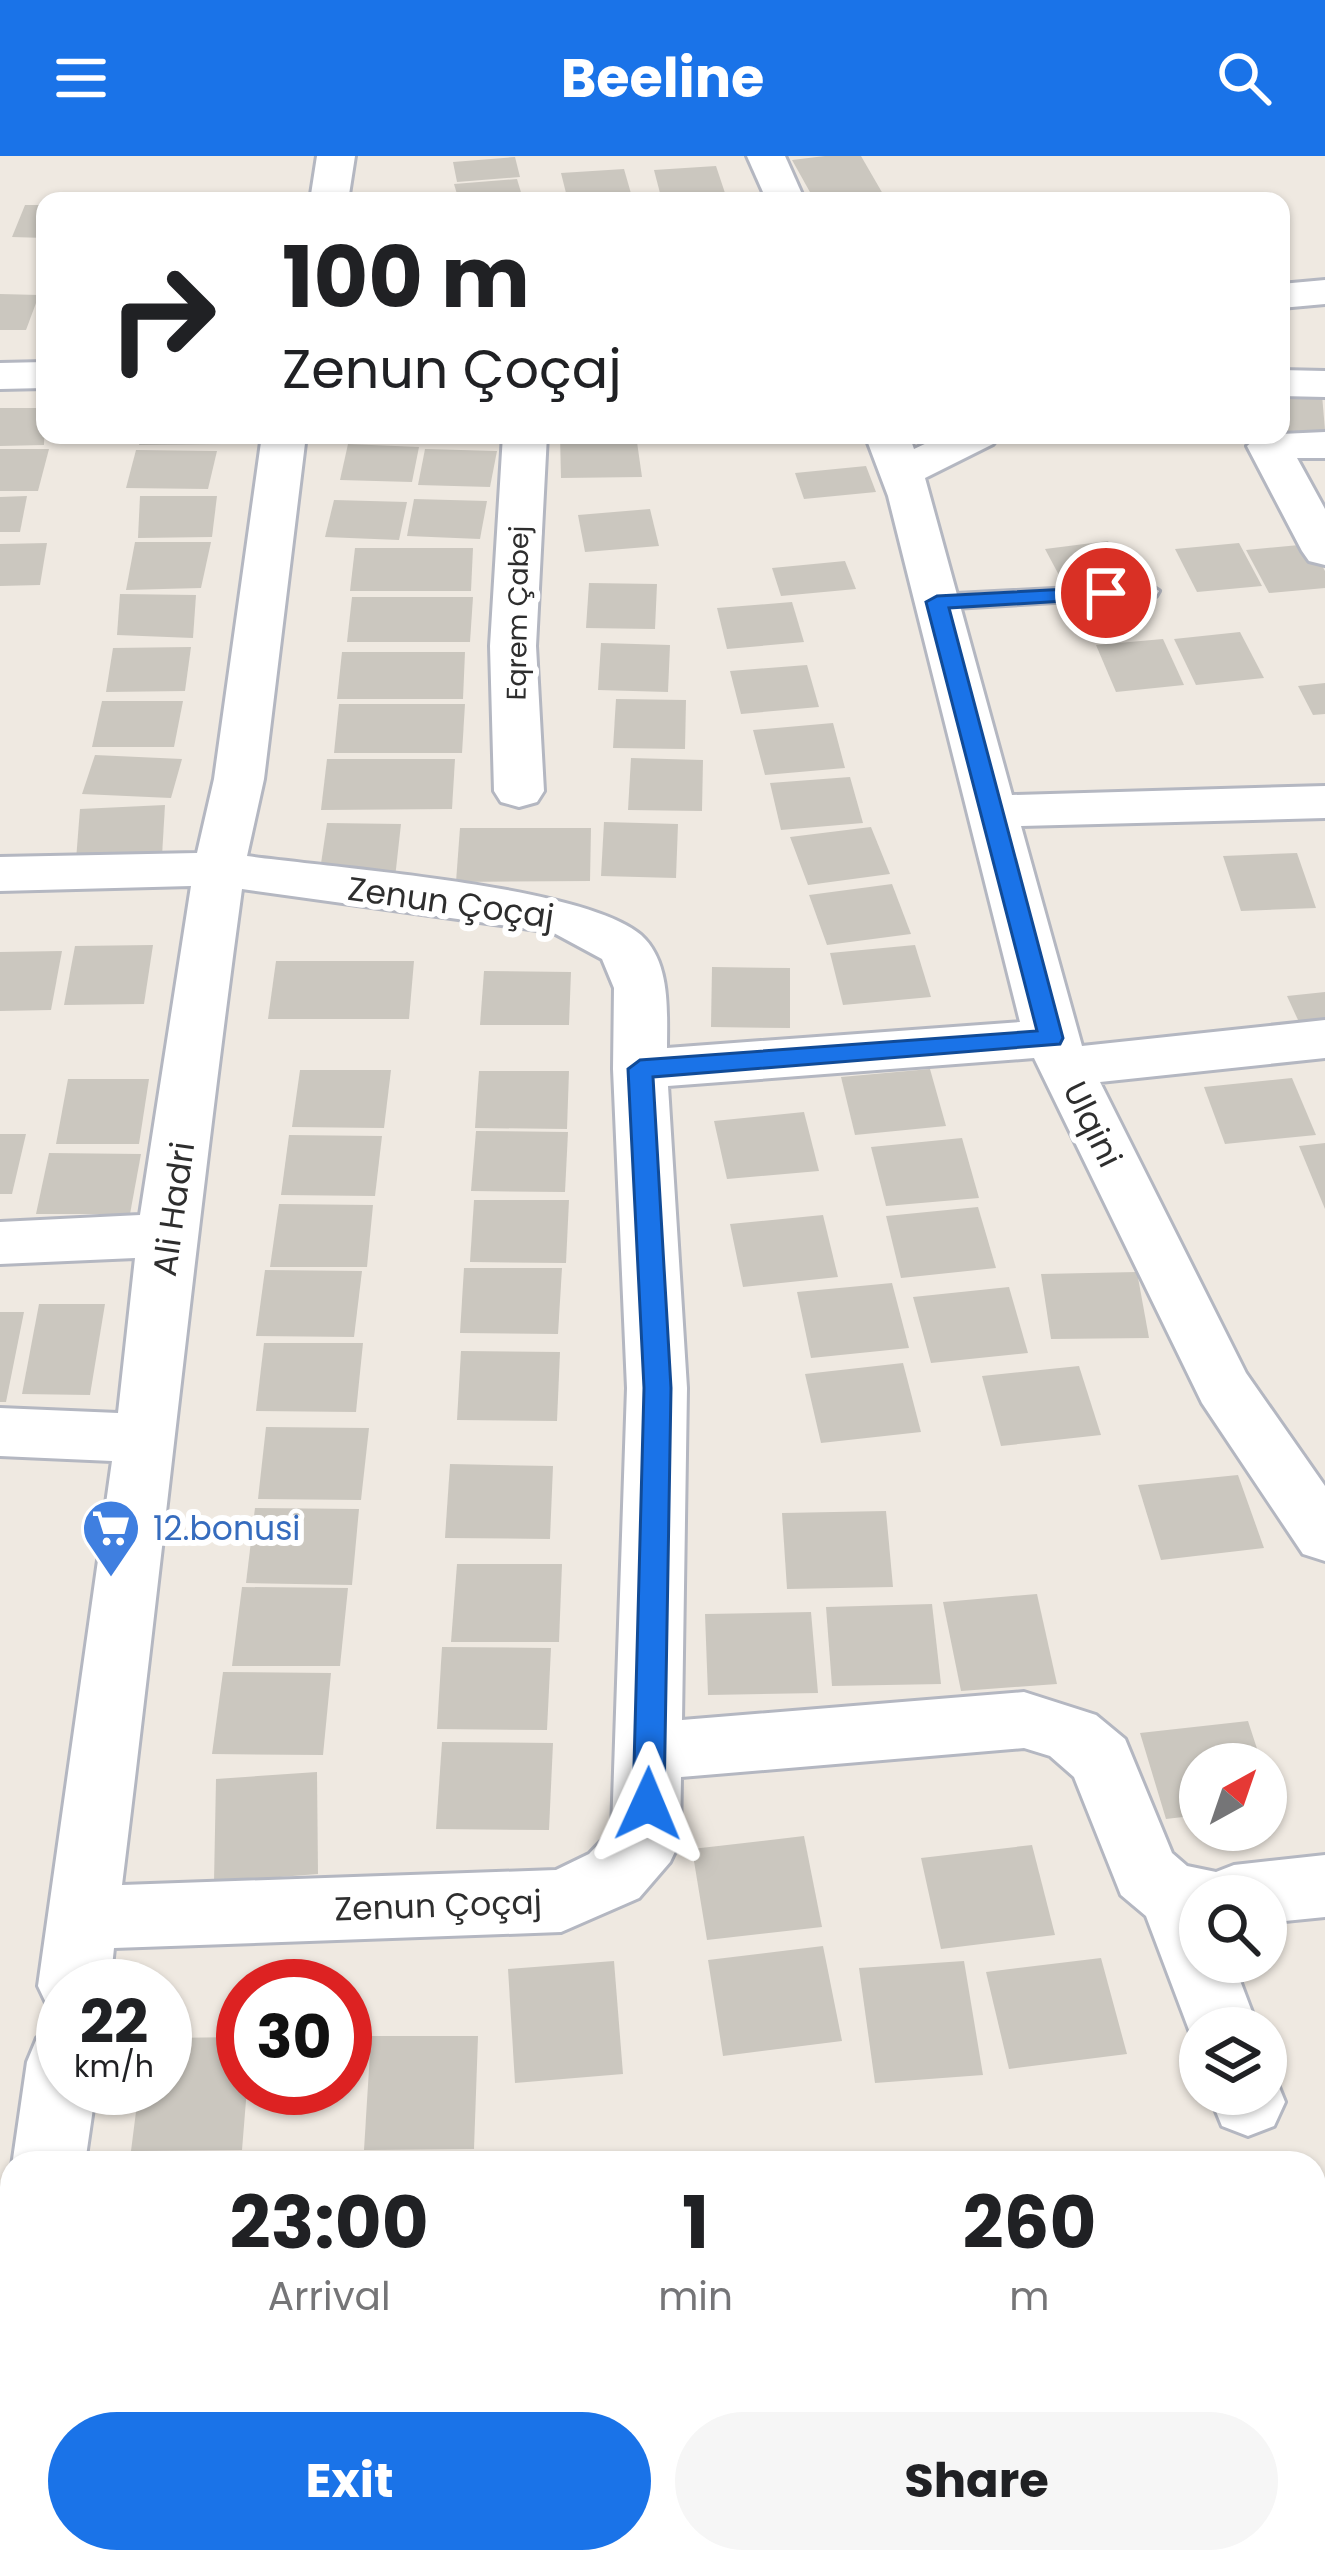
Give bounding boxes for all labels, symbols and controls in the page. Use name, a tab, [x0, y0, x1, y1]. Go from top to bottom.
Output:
text: Beeline	[561, 40, 764, 116]
icon: menu	[48, 45, 114, 111]
icon: search	[1211, 45, 1277, 111]
text: 100 m	[282, 219, 530, 336]
icon: right	[84, 240, 240, 396]
text: Zenun Çoçaj	[282, 331, 622, 407]
street label: Eqrem Çabej	[497, 525, 538, 701]
pin	[1055, 542, 1157, 644]
icon: arrive	[1073, 560, 1139, 626]
street label: Zenun Çoçaj	[345, 865, 557, 940]
street label: Ulqini	[1052, 1073, 1133, 1175]
street label: Ali Hadri	[141, 1139, 206, 1279]
supermarket icon: 12.bonusi	[80, 1497, 142, 1579]
place label: 12.bonusi	[153, 1505, 300, 1552]
position arrow	[585, 1741, 711, 1867]
north arrow	[1179, 1743, 1287, 1851]
map controls	[1179, 1743, 1287, 2115]
button: search	[1179, 1875, 1287, 1983]
street label: Zenun Çoçaj	[333, 1878, 543, 1933]
speed limit sign: 30	[216, 1959, 372, 2115]
text: 22	[80, 1980, 148, 2064]
button: layers	[1179, 2007, 1287, 2115]
text: km/h	[74, 2045, 154, 2088]
text: 23:00	[230, 2172, 429, 2273]
text: 1	[682, 2172, 709, 2273]
text: 260	[962, 2172, 1096, 2273]
text: Arrival	[268, 2269, 390, 2324]
text: min	[658, 2269, 733, 2324]
text: m	[1009, 2269, 1050, 2324]
button: Exit	[48, 2412, 651, 2550]
button: Share	[675, 2412, 1278, 2550]

